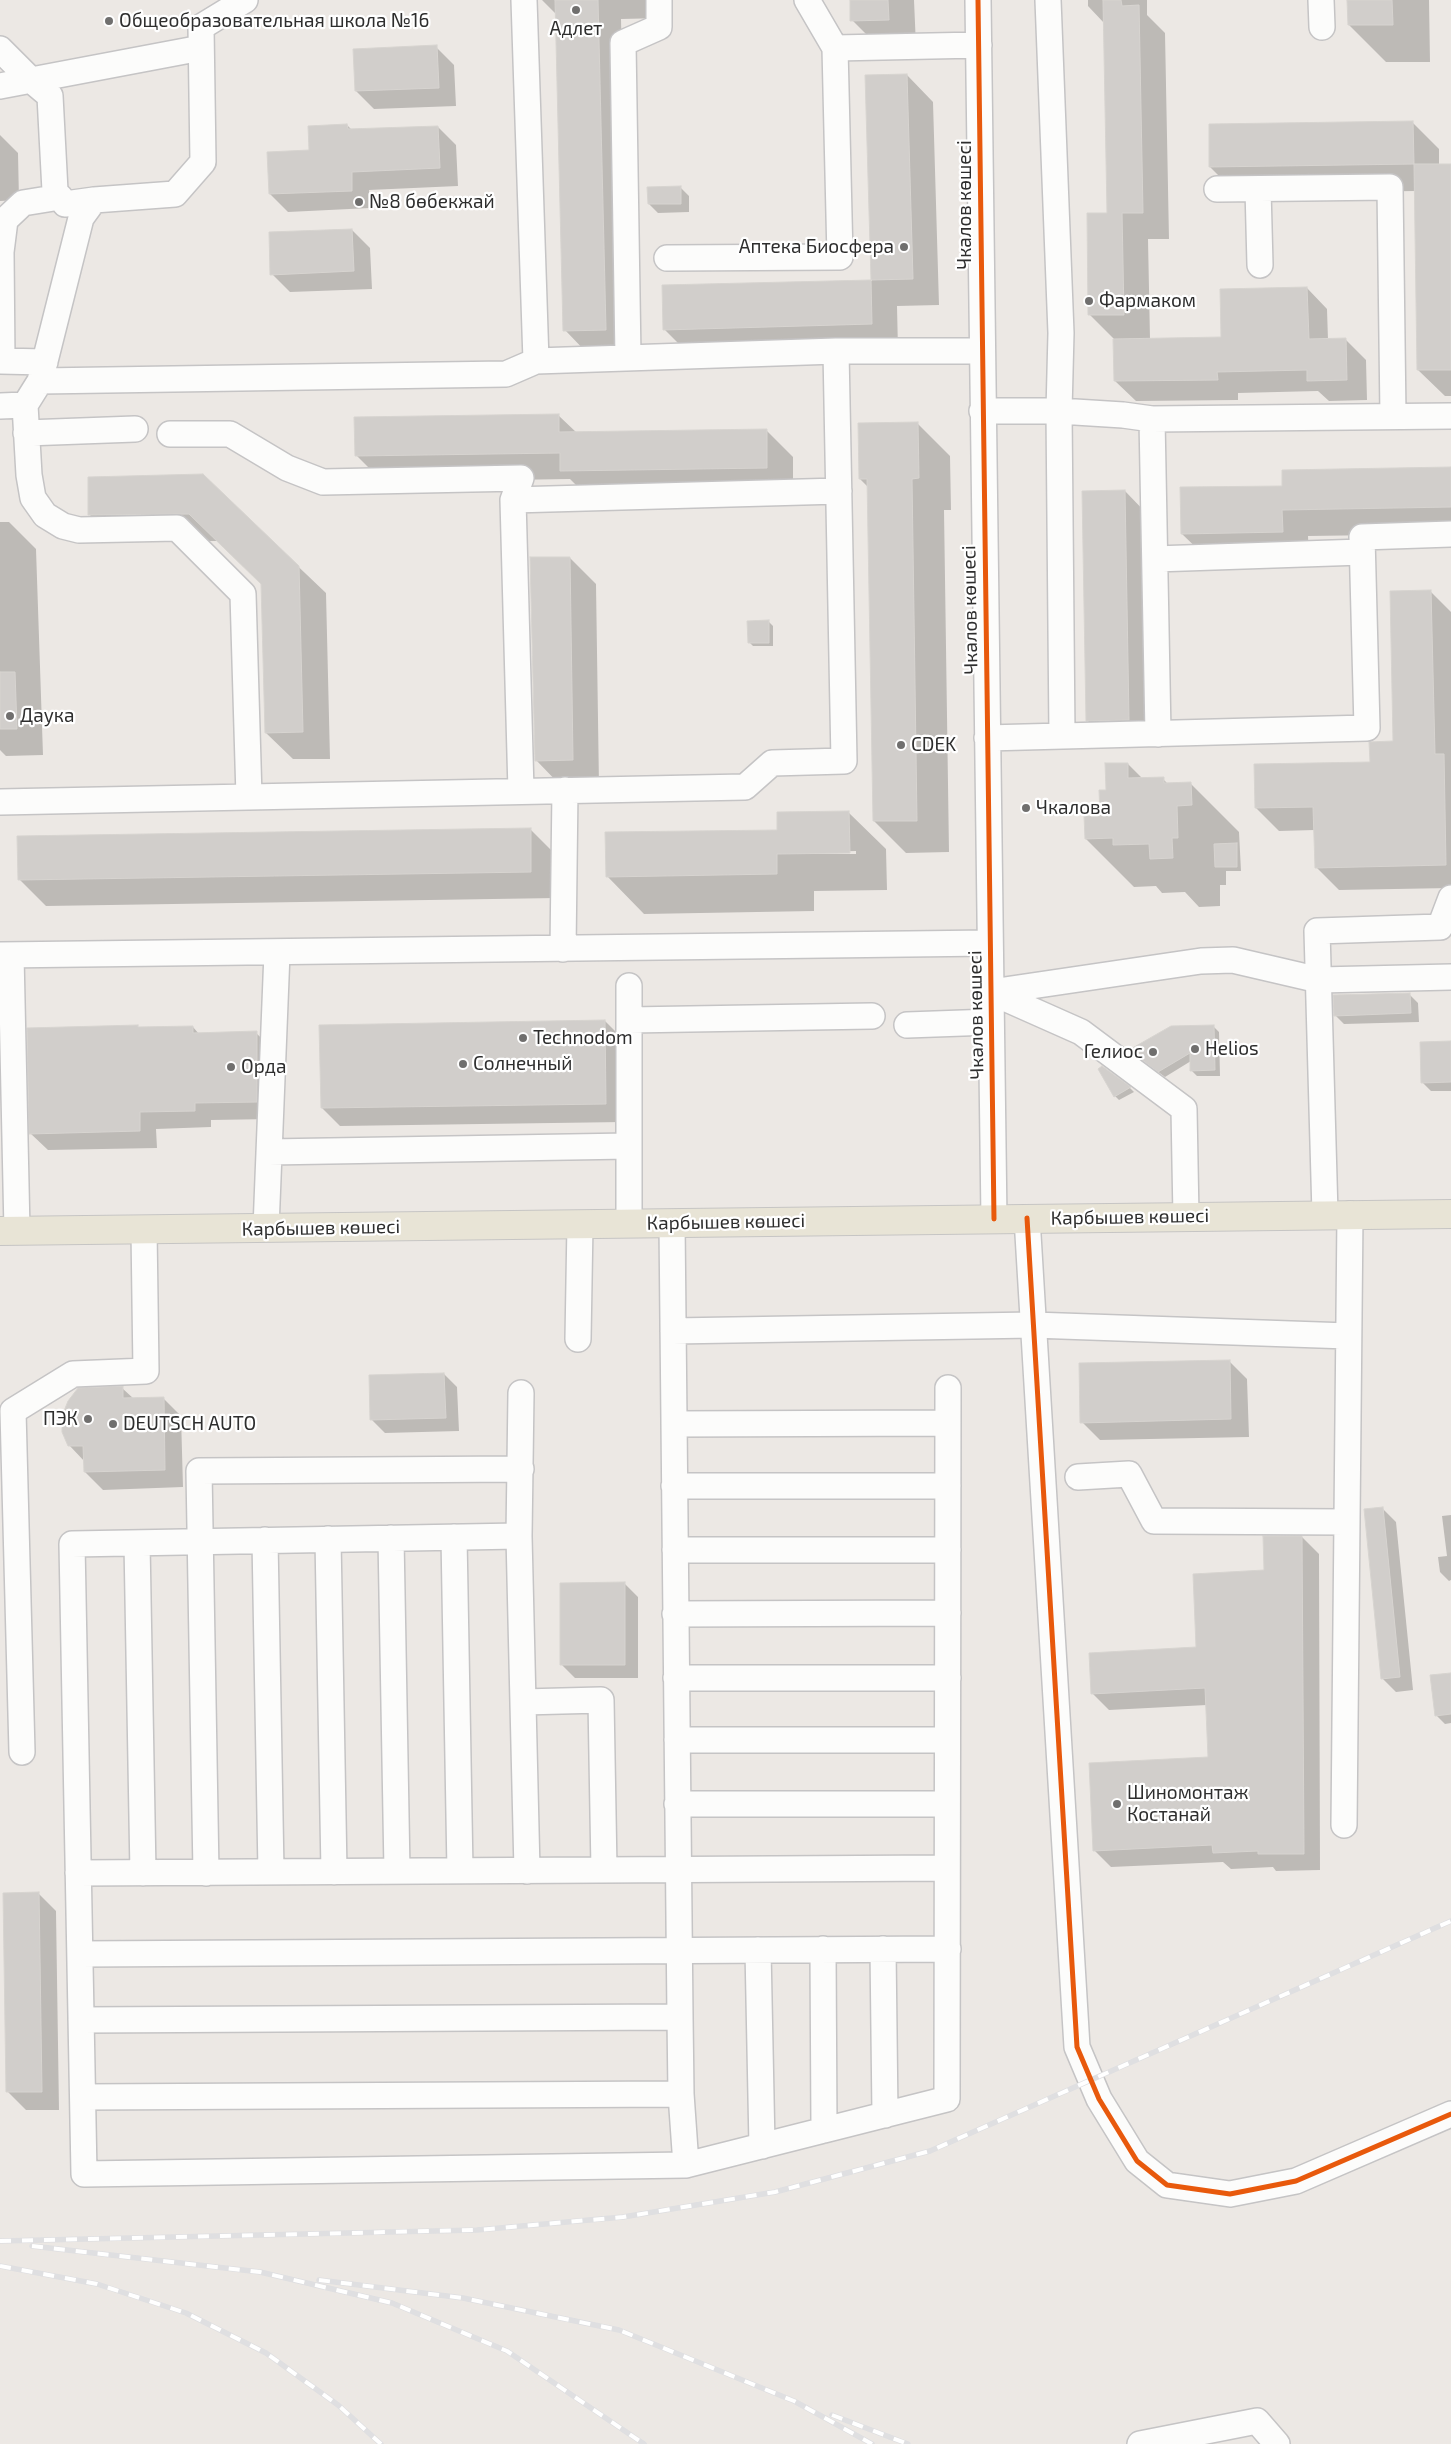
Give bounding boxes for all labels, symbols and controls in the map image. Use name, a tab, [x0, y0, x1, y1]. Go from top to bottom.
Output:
marker: Адлет	[570, 4, 582, 16]
place label: Общеобразовательная школа №16	[119, 10, 429, 32]
marker: Общеобразовательная школа №16	[103, 15, 115, 27]
place label: Адлет	[550, 18, 602, 40]
street label: Чкалов көшесі	[954, 140, 976, 270]
place label: №8 бөбекжай	[369, 191, 495, 213]
marker: №8 бөбекжай	[353, 196, 365, 208]
place label: Аптека Биосфера	[739, 236, 894, 258]
marker: Аптека Биосфера	[898, 241, 910, 253]
place label: Фармаком	[1099, 290, 1196, 312]
marker: Фармаком	[1083, 295, 1095, 307]
street label: Чкалов көшесі	[957, 545, 983, 675]
place label: Даука	[20, 705, 74, 727]
marker: Даука	[4, 710, 16, 722]
place label: CDEK	[911, 734, 956, 756]
marker: CDEK	[895, 739, 907, 751]
place label: Чкалова	[1036, 797, 1111, 819]
marker: Чкалова	[1020, 802, 1032, 814]
street label: Чкалов көшесі	[963, 950, 989, 1080]
place label: Technodom	[533, 1027, 633, 1049]
marker: Technodom	[517, 1032, 529, 1044]
place label: Helios	[1205, 1038, 1259, 1060]
place label: Гелиос	[1084, 1041, 1143, 1063]
marker: Helios	[1189, 1043, 1201, 1055]
marker: Гелиос	[1147, 1046, 1159, 1058]
place label: Солнечный	[473, 1053, 572, 1075]
place label: Орда	[241, 1056, 286, 1078]
marker: Солнечный	[457, 1058, 469, 1070]
marker: Орда	[225, 1061, 237, 1073]
street label: Карбышев көшесі	[1051, 1204, 1209, 1230]
street label: Карбышев көшесі	[647, 1209, 805, 1235]
street label: Карбышев көшесі	[242, 1215, 400, 1241]
place label: ПЭК	[43, 1408, 78, 1430]
marker: ПЭК	[82, 1413, 94, 1425]
place label: DEUTSCH AUTO	[123, 1413, 256, 1435]
marker: DEUTSCH AUTO	[107, 1418, 119, 1430]
place label: Шиномонтаж Костанай	[1127, 1782, 1249, 1826]
marker: Шиномонтаж Костанай	[1111, 1798, 1123, 1810]

